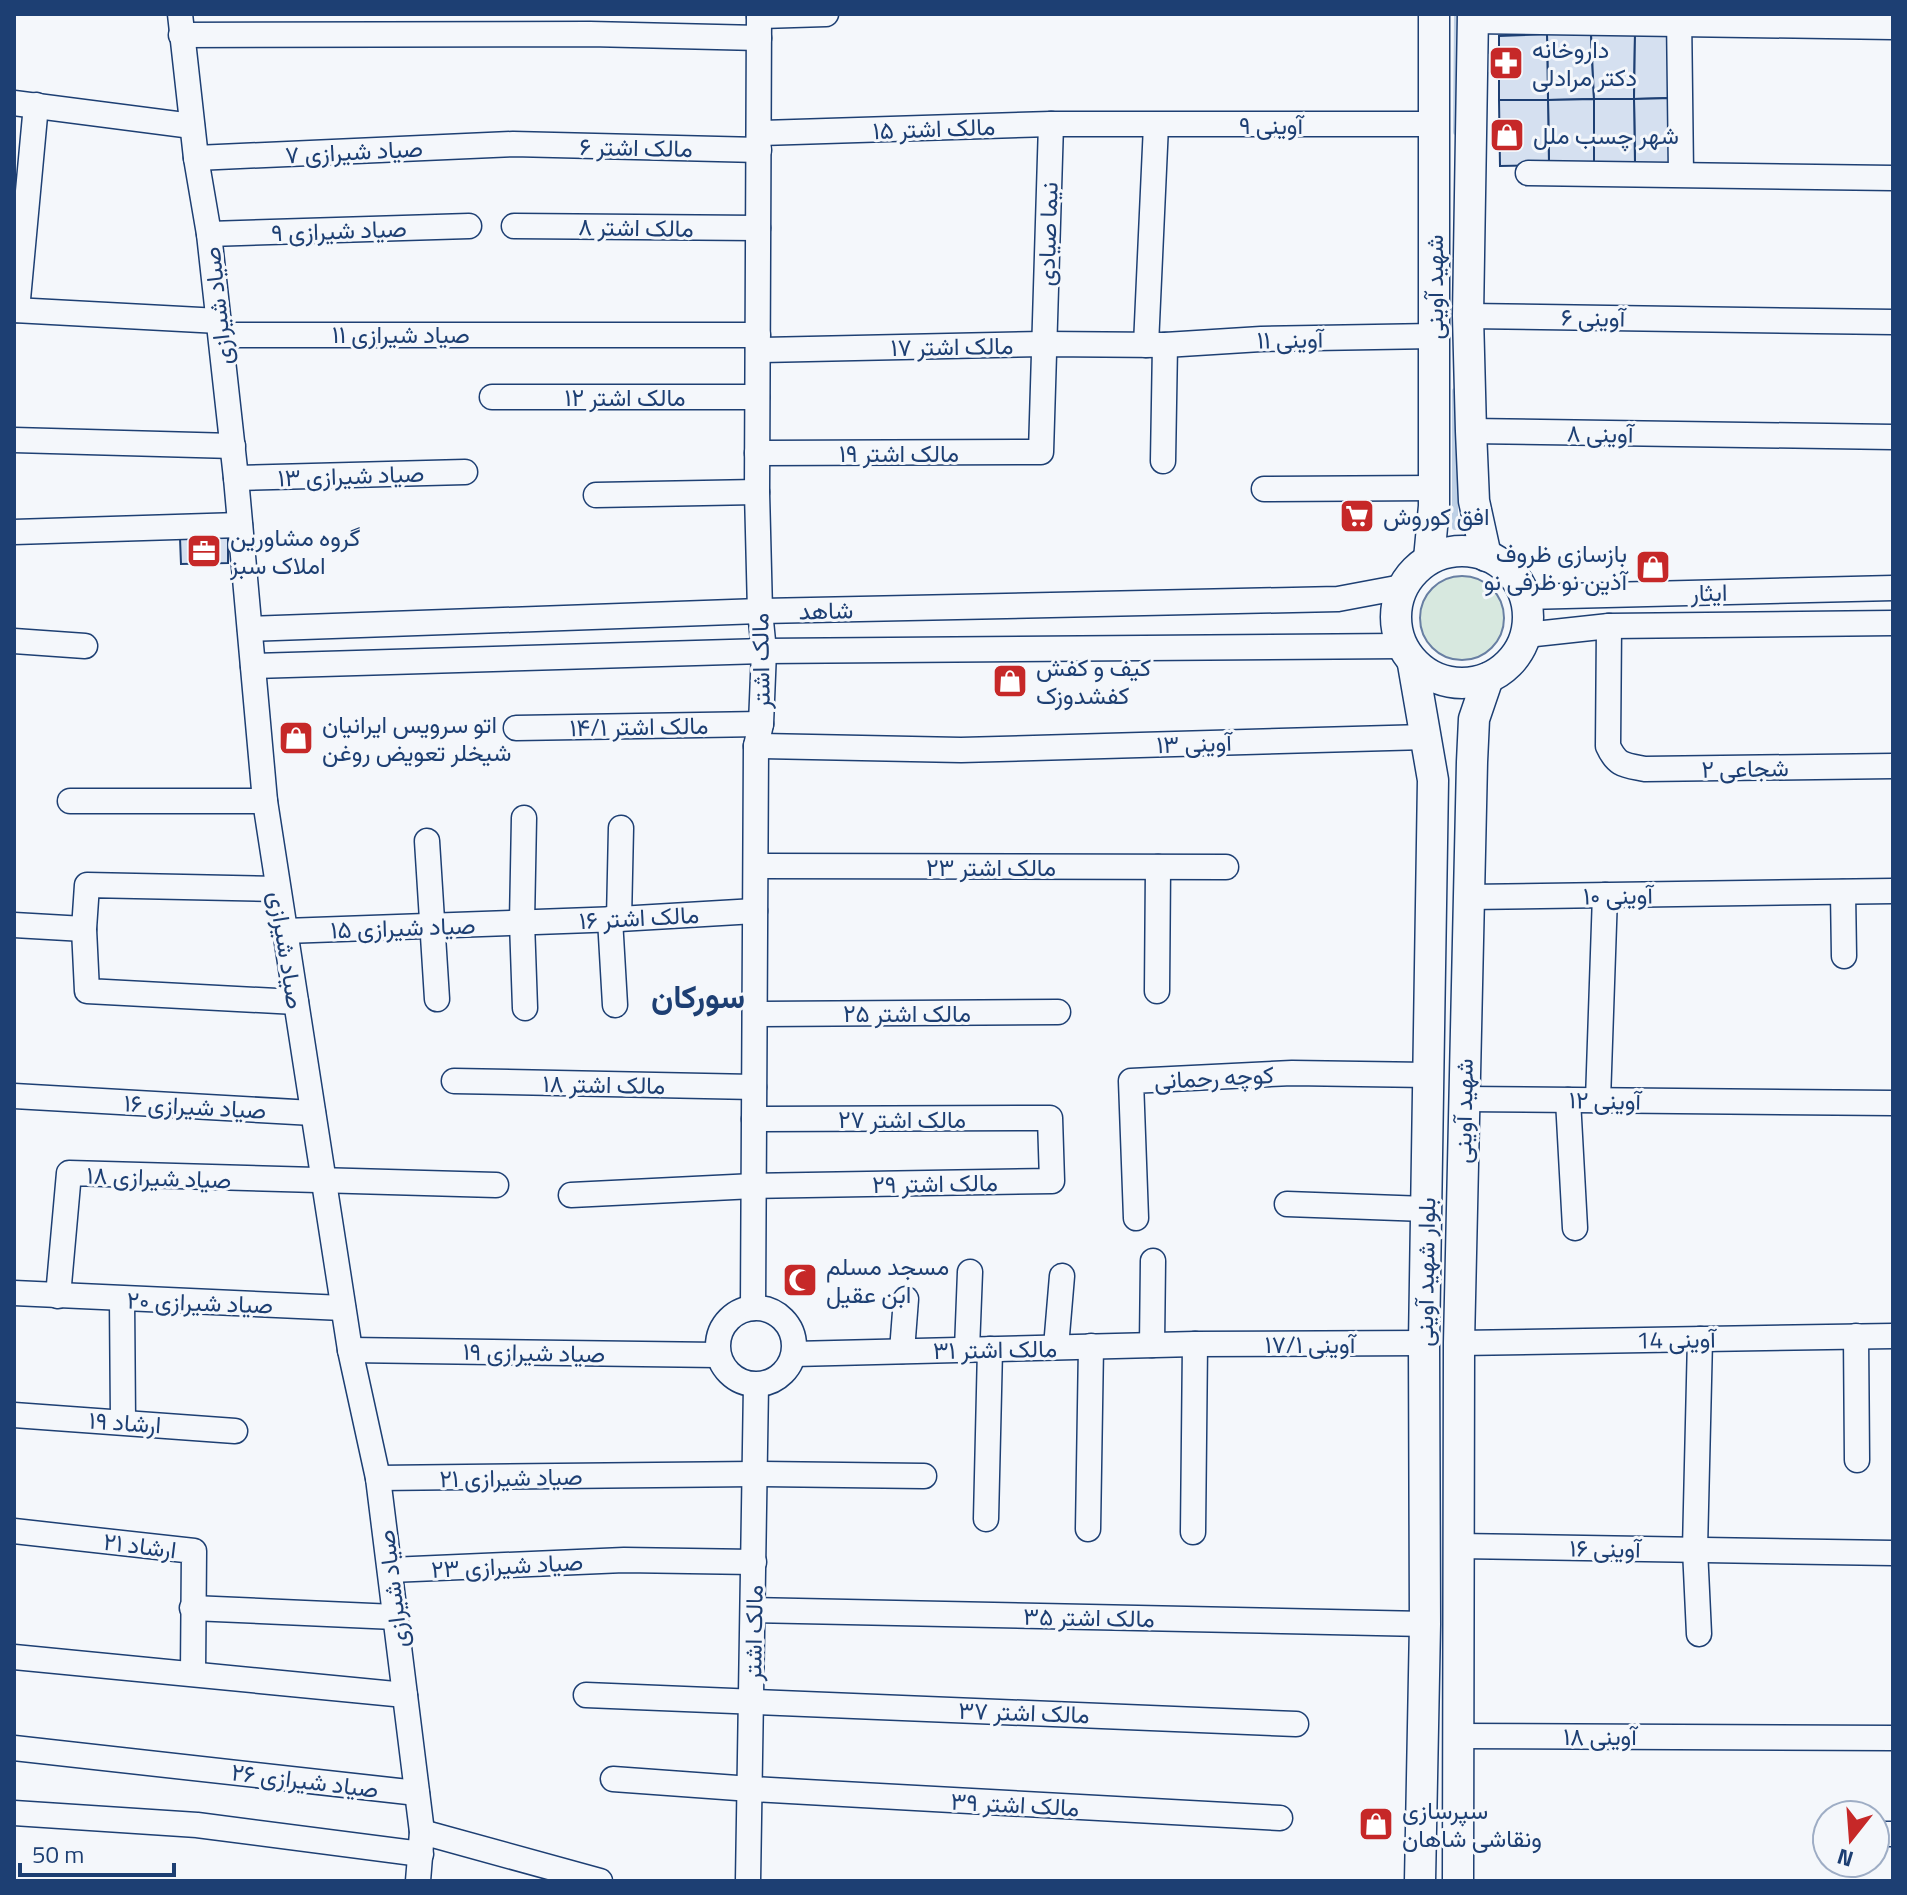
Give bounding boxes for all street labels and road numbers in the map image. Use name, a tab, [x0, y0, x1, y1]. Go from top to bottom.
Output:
street label: ۹ آوینی	[1239, 107, 1306, 143]
street label: مالک اشتر ۱۵	[872, 108, 996, 148]
street label: مالک اشتر ۶	[579, 128, 693, 166]
street label: صیاد شیرازی ۷	[284, 129, 424, 173]
street label: نیما صیادی	[1027, 181, 1067, 287]
street label: مالک اشتر ۸	[578, 208, 694, 246]
street label: صیاد شیرازی ۹	[271, 210, 407, 250]
street label: شهید آوینی	[1416, 235, 1452, 340]
street label: صیاد شیرازی	[193, 245, 241, 367]
street label: ۶ آوینی	[1561, 298, 1628, 336]
street label: صیاد شیرازی ۱۱	[332, 316, 470, 352]
street label: ۱۱ آوینی	[1256, 320, 1326, 358]
street label: مالک اشتر ۱۷	[890, 327, 1014, 365]
street label: مالک اشتر ۱۲	[564, 379, 686, 415]
street label: ۸ آوینی	[1566, 414, 1636, 452]
street label: مالک اشتر ۱۹	[839, 435, 959, 471]
street label: صیاد شیرازی ۱۳	[277, 454, 425, 496]
street label: ایثار	[1689, 574, 1728, 610]
street label: شاهد	[798, 592, 854, 628]
street label: مالک اشتر	[741, 613, 779, 710]
street label: مالک اشتر ۱۴/۱	[569, 707, 709, 745]
street label: آوینی ۱۳	[1156, 724, 1235, 762]
street label: شجاعی ۲	[1701, 749, 1789, 787]
street label: مالک اشتر ۲۳	[926, 849, 1056, 885]
street label: ۱۰ آوینی	[1583, 876, 1656, 914]
street label: صیاد شیرازی	[260, 889, 314, 1011]
street label: مالک اشتر ۱۶	[578, 896, 700, 938]
street label: صیاد شیرازی ۱۵	[330, 906, 476, 948]
street label: مالک اشتر ۲۵	[843, 995, 971, 1031]
street label: کوچه رحمانی	[1153, 1056, 1275, 1098]
street label: شهید آوینی	[1444, 1058, 1482, 1164]
street label: مالک اشتر ۱۸	[542, 1065, 666, 1103]
street label: ۱۲ آوینی	[1569, 1081, 1644, 1119]
street label: صیاد شیرازی ۱۶	[123, 1084, 267, 1128]
street label: مالک اشتر ۲۷	[838, 1101, 966, 1137]
street label: صیاد شیرازی ۱۸	[86, 1156, 232, 1198]
street label: مالک اشتر ۲۹	[872, 1164, 998, 1202]
street label: بلوار شهید آوینی	[1406, 1197, 1444, 1347]
street label: صیاد شیرازی ۲۰	[126, 1281, 274, 1323]
street label: آوینی 14	[1636, 1320, 1719, 1358]
street label: آوینی ۱۷/۱	[1265, 1326, 1358, 1362]
street label: مالک اشتر ۳۱	[933, 1330, 1057, 1368]
street label: صیاد شیرازی ۱۹	[462, 1333, 606, 1371]
street label: ارشاد ۱۹	[88, 1402, 162, 1442]
street label: صیاد شیرازی ۲۱	[439, 1458, 583, 1496]
street label: ارشاد ۲۱	[101, 1523, 179, 1567]
street label: صیاد شیرازی	[367, 1528, 417, 1650]
street label: ۱۶ آوینی	[1569, 1529, 1643, 1567]
street label: صیاد شیرازی ۲۳	[430, 1543, 584, 1587]
street label: مالک اشتر	[734, 1585, 772, 1682]
street label: مالک اشتر ۳۵	[1023, 1598, 1155, 1636]
street label: مالک اشتر ۳۷	[958, 1692, 1090, 1732]
street label: ۱۸ آوینی	[1563, 1718, 1639, 1754]
street label: صیاد شیرازی ۲۶	[229, 1753, 381, 1807]
street label: مالک اشتر ۳۹	[950, 1783, 1080, 1825]

